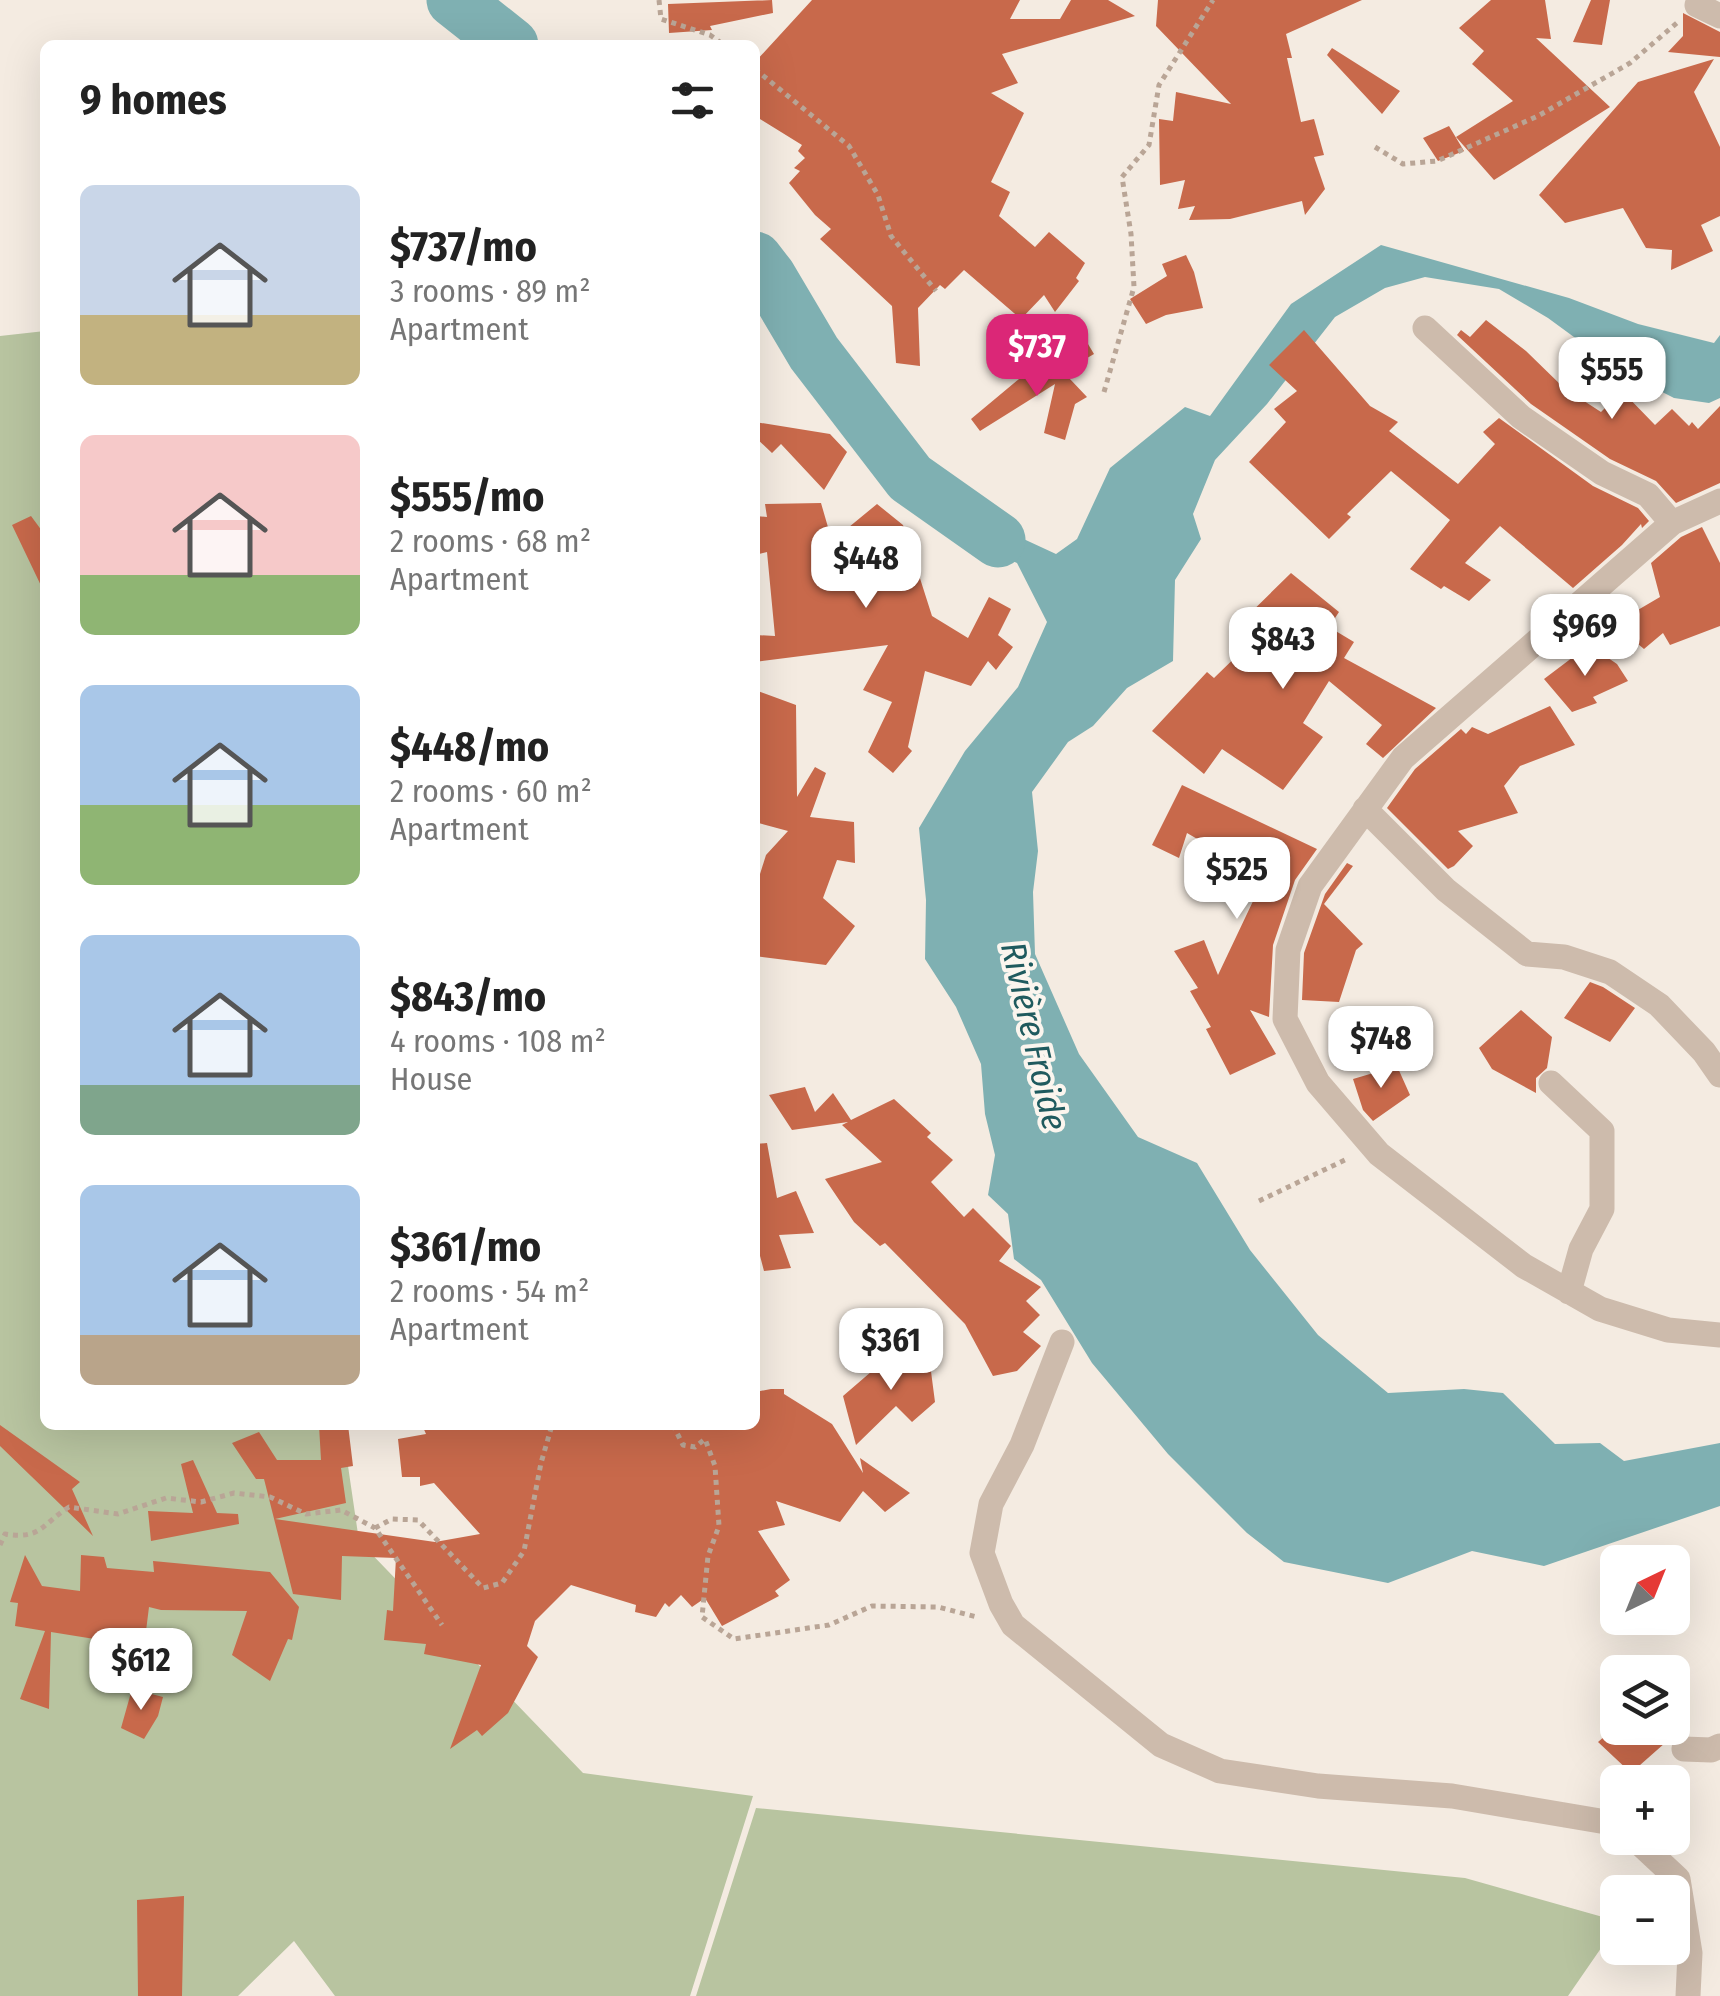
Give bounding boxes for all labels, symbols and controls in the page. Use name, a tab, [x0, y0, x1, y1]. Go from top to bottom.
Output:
icon: filters	[665, 73, 720, 128]
text: 9 homes	[80, 75, 227, 125]
text: $737/mo	[390, 222, 537, 272]
icon: home	[160, 225, 280, 345]
text: 3 rooms · 89 m²	[390, 272, 591, 310]
text: Apartment	[390, 310, 529, 348]
pin: $737	[978, 314, 1096, 399]
text: $737	[1008, 327, 1066, 365]
pin: $555	[1553, 337, 1671, 422]
text: $555	[1581, 350, 1643, 388]
text: $555/mo	[390, 472, 544, 522]
icon: home	[160, 475, 280, 595]
text: 2 rooms · 68 m²	[390, 522, 591, 560]
pin: $448	[807, 526, 925, 611]
text: $448	[833, 539, 899, 577]
text: Apartment	[390, 560, 529, 598]
pin: $969	[1526, 594, 1644, 679]
pin: $843	[1224, 607, 1342, 692]
text: $969	[1553, 607, 1617, 645]
text: $843	[1251, 620, 1315, 658]
text: $448/mo	[390, 722, 549, 772]
icon: home	[160, 725, 280, 845]
text: 2 rooms · 60 m²	[390, 772, 592, 810]
text: Apartment	[390, 810, 529, 848]
pin: $525	[1178, 837, 1296, 922]
text: $525	[1206, 850, 1268, 888]
water label: Rivière Froide	[992, 938, 1076, 1134]
text: $843/mo	[390, 972, 546, 1022]
icon: home	[160, 975, 280, 1095]
pin: $748	[1322, 1006, 1440, 1091]
text: $748	[1350, 1019, 1412, 1057]
text: 4 rooms · 108 m²	[390, 1022, 606, 1060]
text: House	[390, 1060, 472, 1098]
text: $361/mo	[390, 1222, 541, 1272]
icon: home	[160, 1225, 280, 1345]
text: 2 rooms · 54 m²	[390, 1272, 589, 1310]
pin: $361	[832, 1308, 950, 1393]
text: Apartment	[390, 1310, 529, 1348]
text: $361	[861, 1321, 921, 1359]
north arrow	[1600, 1545, 1690, 1635]
map controls	[1600, 1545, 1690, 1965]
pin: $612	[82, 1628, 200, 1713]
text: $612	[111, 1641, 171, 1679]
button: layers	[1600, 1655, 1690, 1745]
button: +	[1600, 1765, 1690, 1855]
button: −	[1600, 1875, 1690, 1965]

